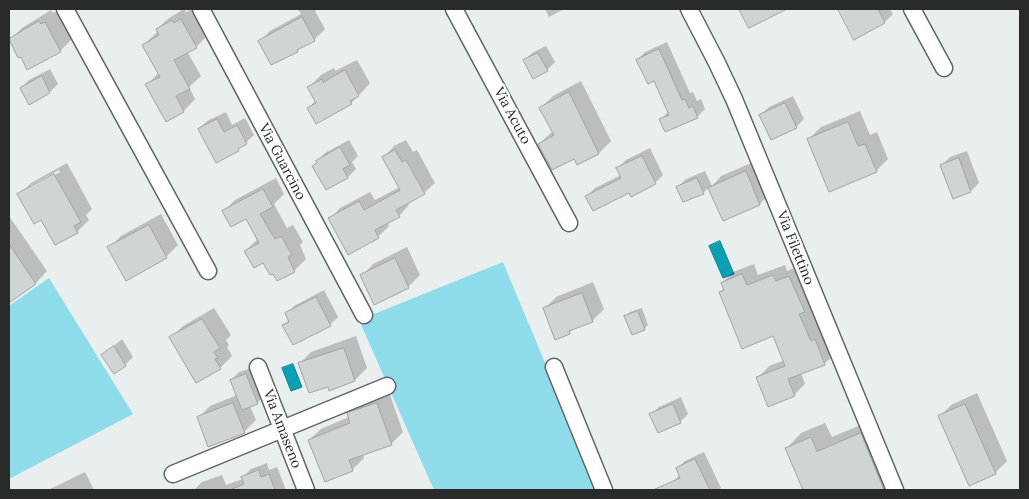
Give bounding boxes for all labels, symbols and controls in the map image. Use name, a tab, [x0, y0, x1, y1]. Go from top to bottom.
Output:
street label: Via Acuto	[490, 85, 534, 147]
street label: Via Guarcino	[255, 121, 309, 203]
street label: Via Filettino	[773, 209, 817, 287]
street label: Via Amaseno	[259, 387, 305, 471]

